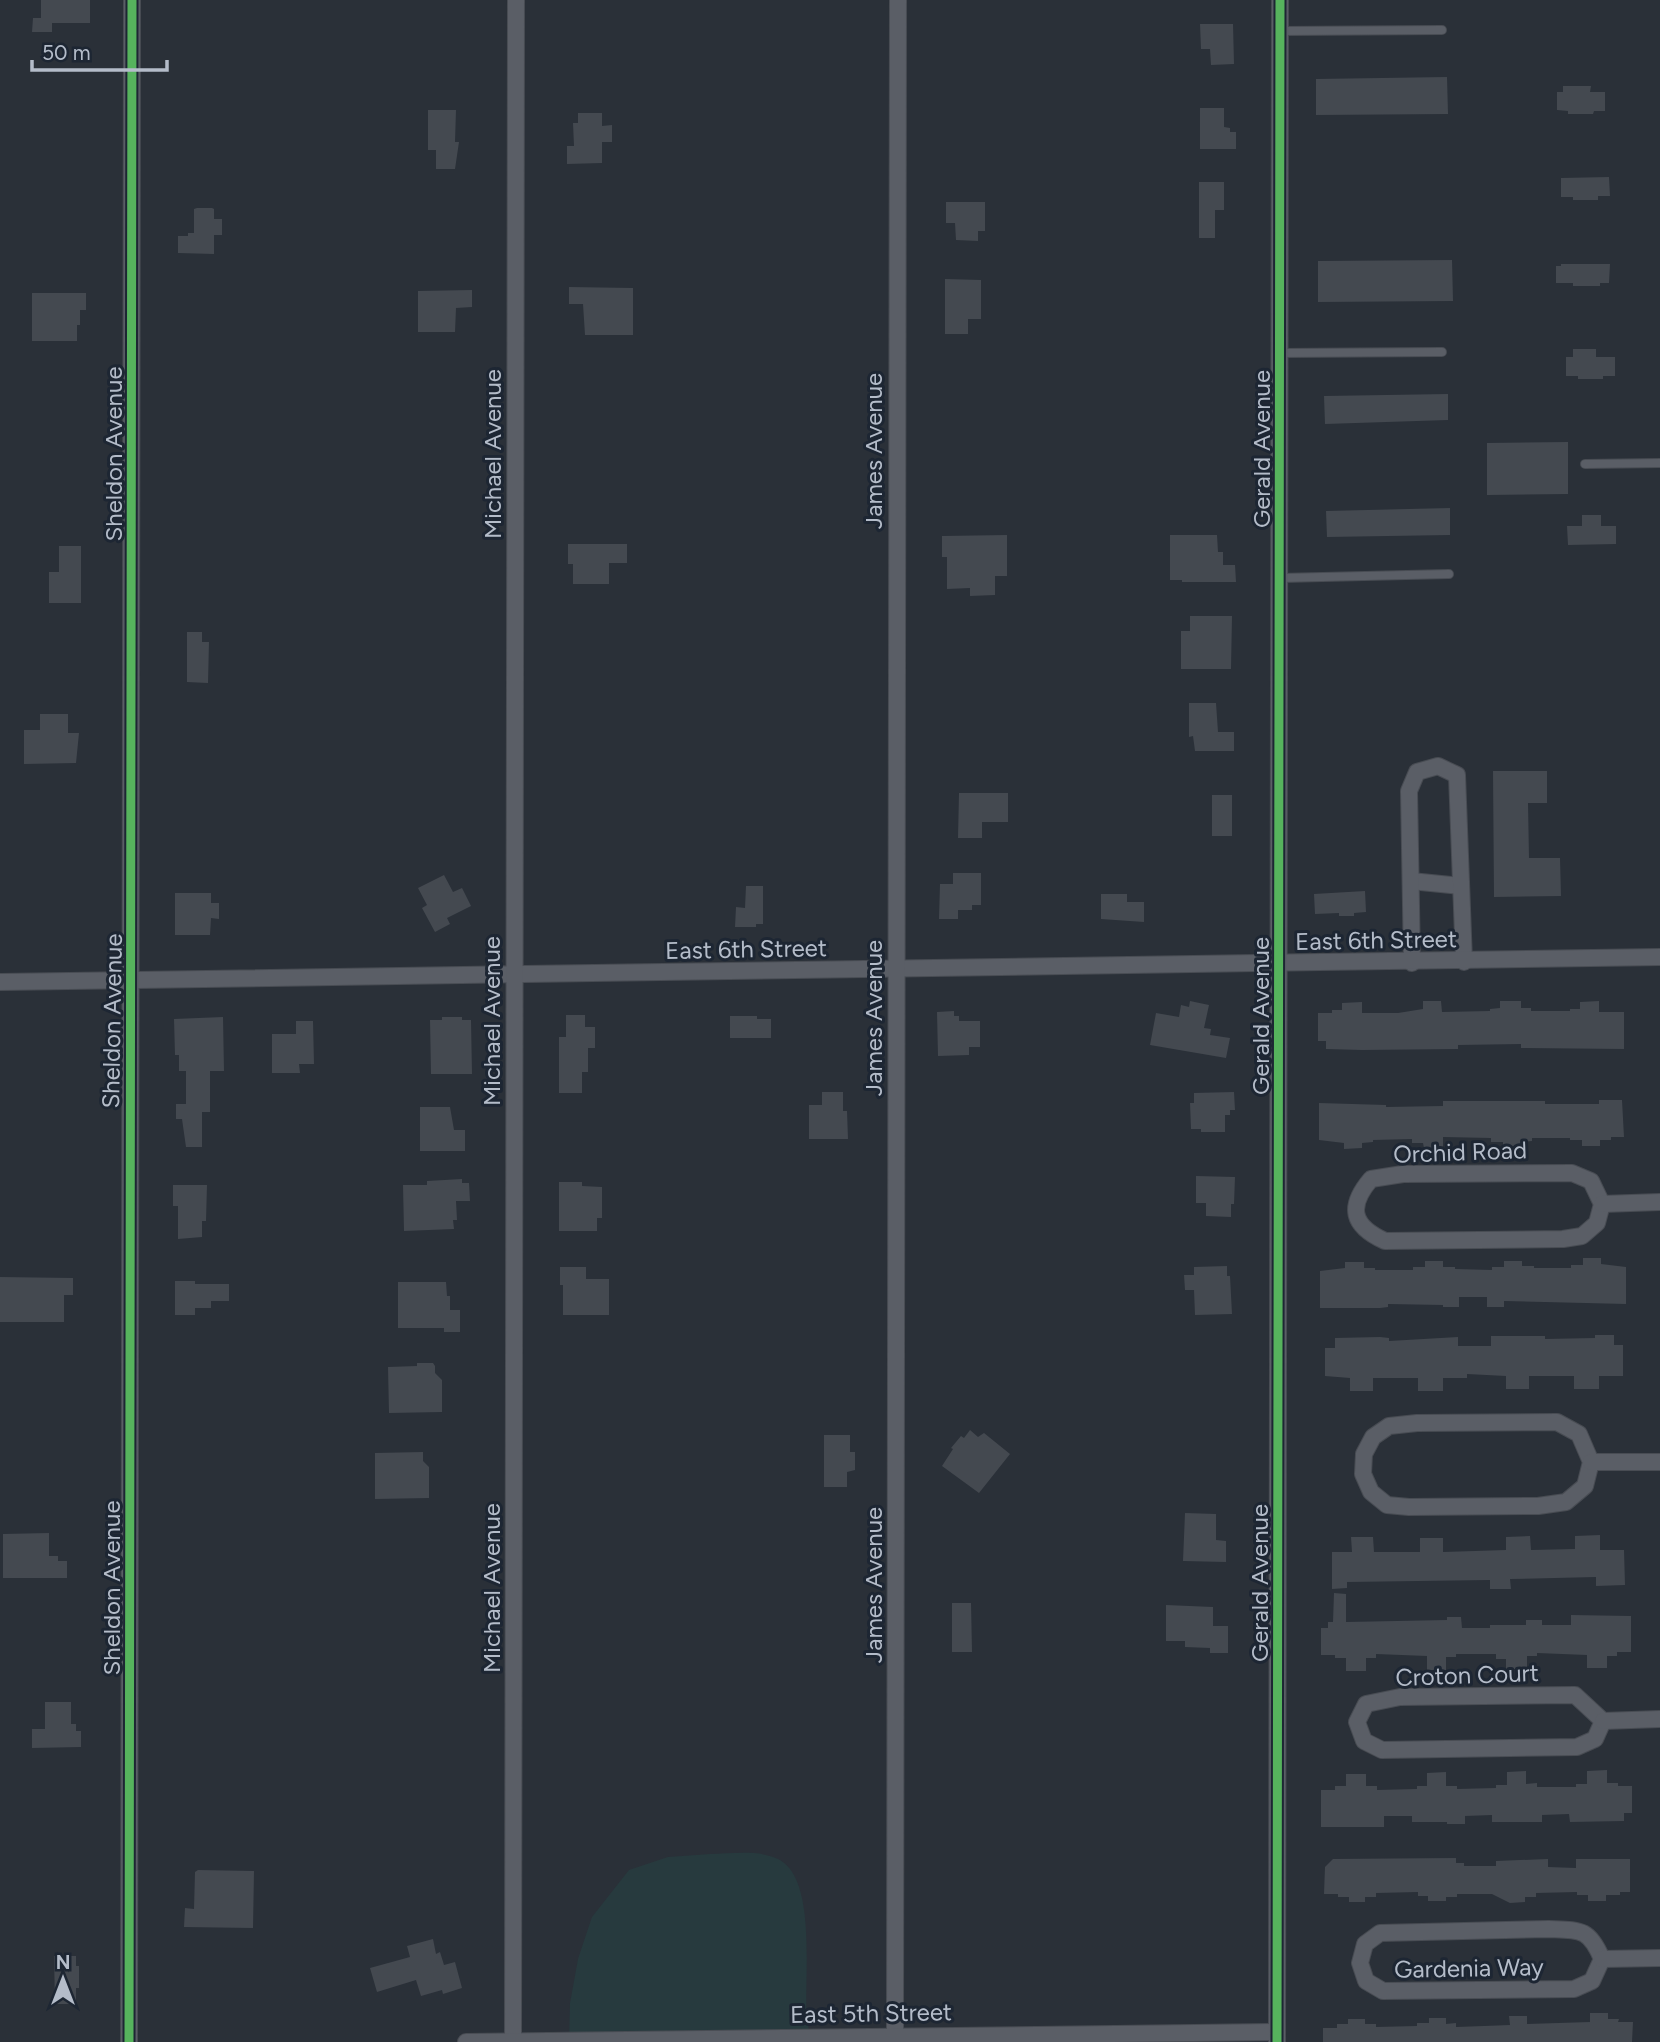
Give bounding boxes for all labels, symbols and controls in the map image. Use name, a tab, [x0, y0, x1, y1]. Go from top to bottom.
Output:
scale bar	[32, 28, 166, 72]
text: 50 m	[42, 40, 91, 65]
street label: Sheldon Avenue	[99, 367, 128, 541]
street label: Michael Avenue	[478, 369, 507, 539]
street label: Gerald Avenue	[1247, 370, 1276, 528]
street label: James Avenue	[859, 373, 888, 529]
street label: East 6th Street	[1295, 924, 1457, 956]
street label: Sheldon Avenue	[96, 933, 128, 1109]
street label: East 6th Street	[665, 933, 827, 965]
street label: Michael Avenue	[477, 936, 506, 1106]
street label: Gerald Avenue	[1246, 937, 1275, 1095]
street label: James Avenue	[859, 940, 888, 1096]
street label: Orchid Road	[1393, 1135, 1527, 1169]
street label: Sheldon Avenue	[97, 1501, 126, 1675]
street label: Michael Avenue	[477, 1503, 506, 1673]
street label: Gerald Avenue	[1245, 1504, 1274, 1662]
street label: James Avenue	[859, 1507, 888, 1663]
street label: Croton Court	[1395, 1658, 1539, 1692]
north arrow	[28, 1944, 98, 2014]
text: N	[56, 1951, 70, 1974]
street label: Gardenia Way	[1394, 1952, 1544, 1984]
street label: East 5th Street	[790, 1997, 952, 2029]

